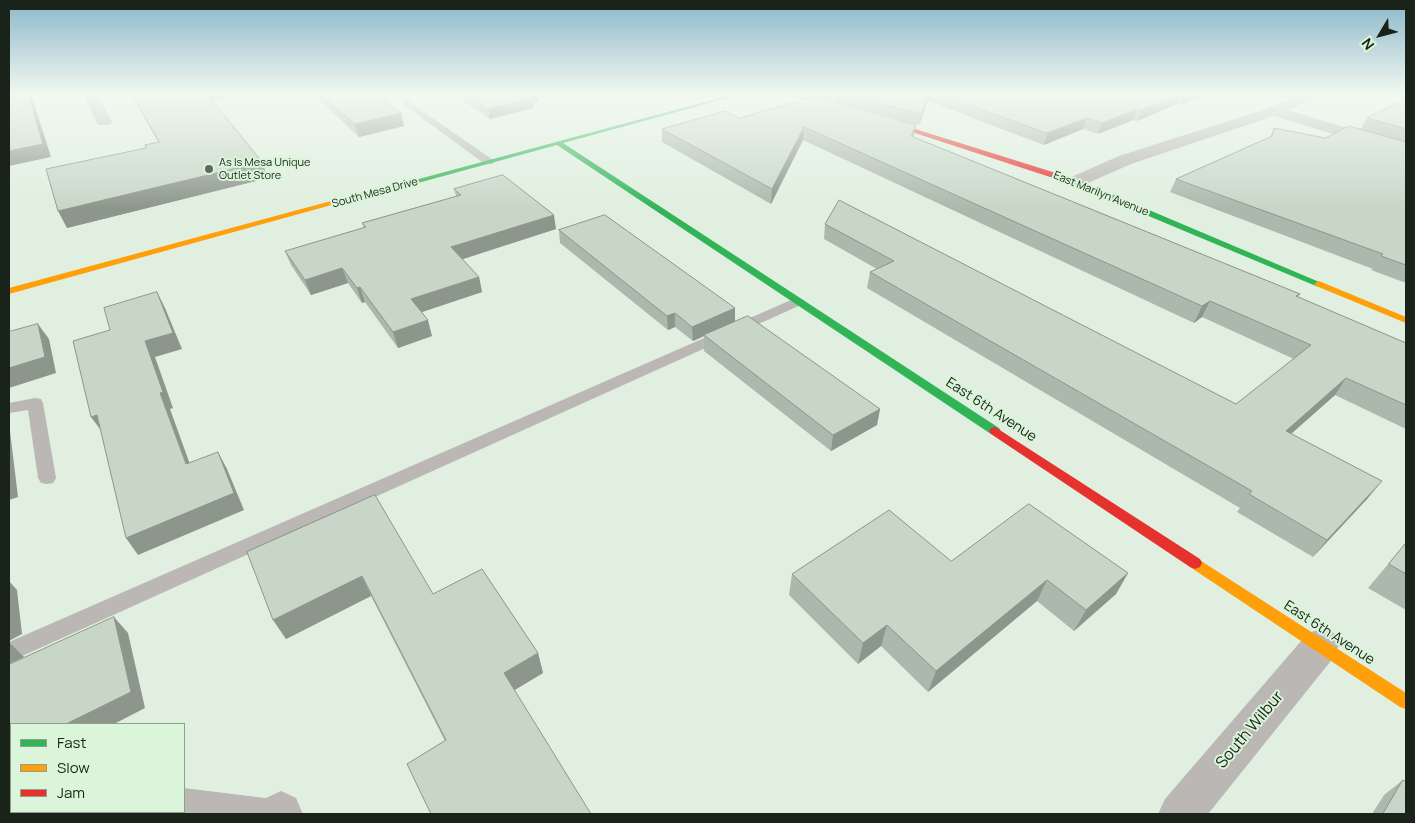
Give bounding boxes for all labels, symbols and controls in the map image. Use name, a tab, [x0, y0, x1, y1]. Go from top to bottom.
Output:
north arrow	[1355, 10, 1405, 60]
text: N	[1357, 35, 1378, 54]
place label: As Is Mesa Unique Outlet Store	[219, 156, 311, 182]
marker: As Is Mesa Unique Outlet Store	[203, 163, 215, 175]
street label: East Marilyn Avenue	[1052, 169, 1150, 219]
street label: South Mesa Drive	[331, 175, 419, 211]
street label: East 6th Avenue	[942, 374, 1040, 446]
street label: East 6th Avenue	[1280, 597, 1378, 669]
street label: South Wilbur	[1212, 688, 1288, 772]
legend	[10, 723, 185, 813]
text: Fast	[57, 732, 86, 753]
text: Slow	[57, 757, 90, 778]
text: Jam	[57, 782, 85, 803]

